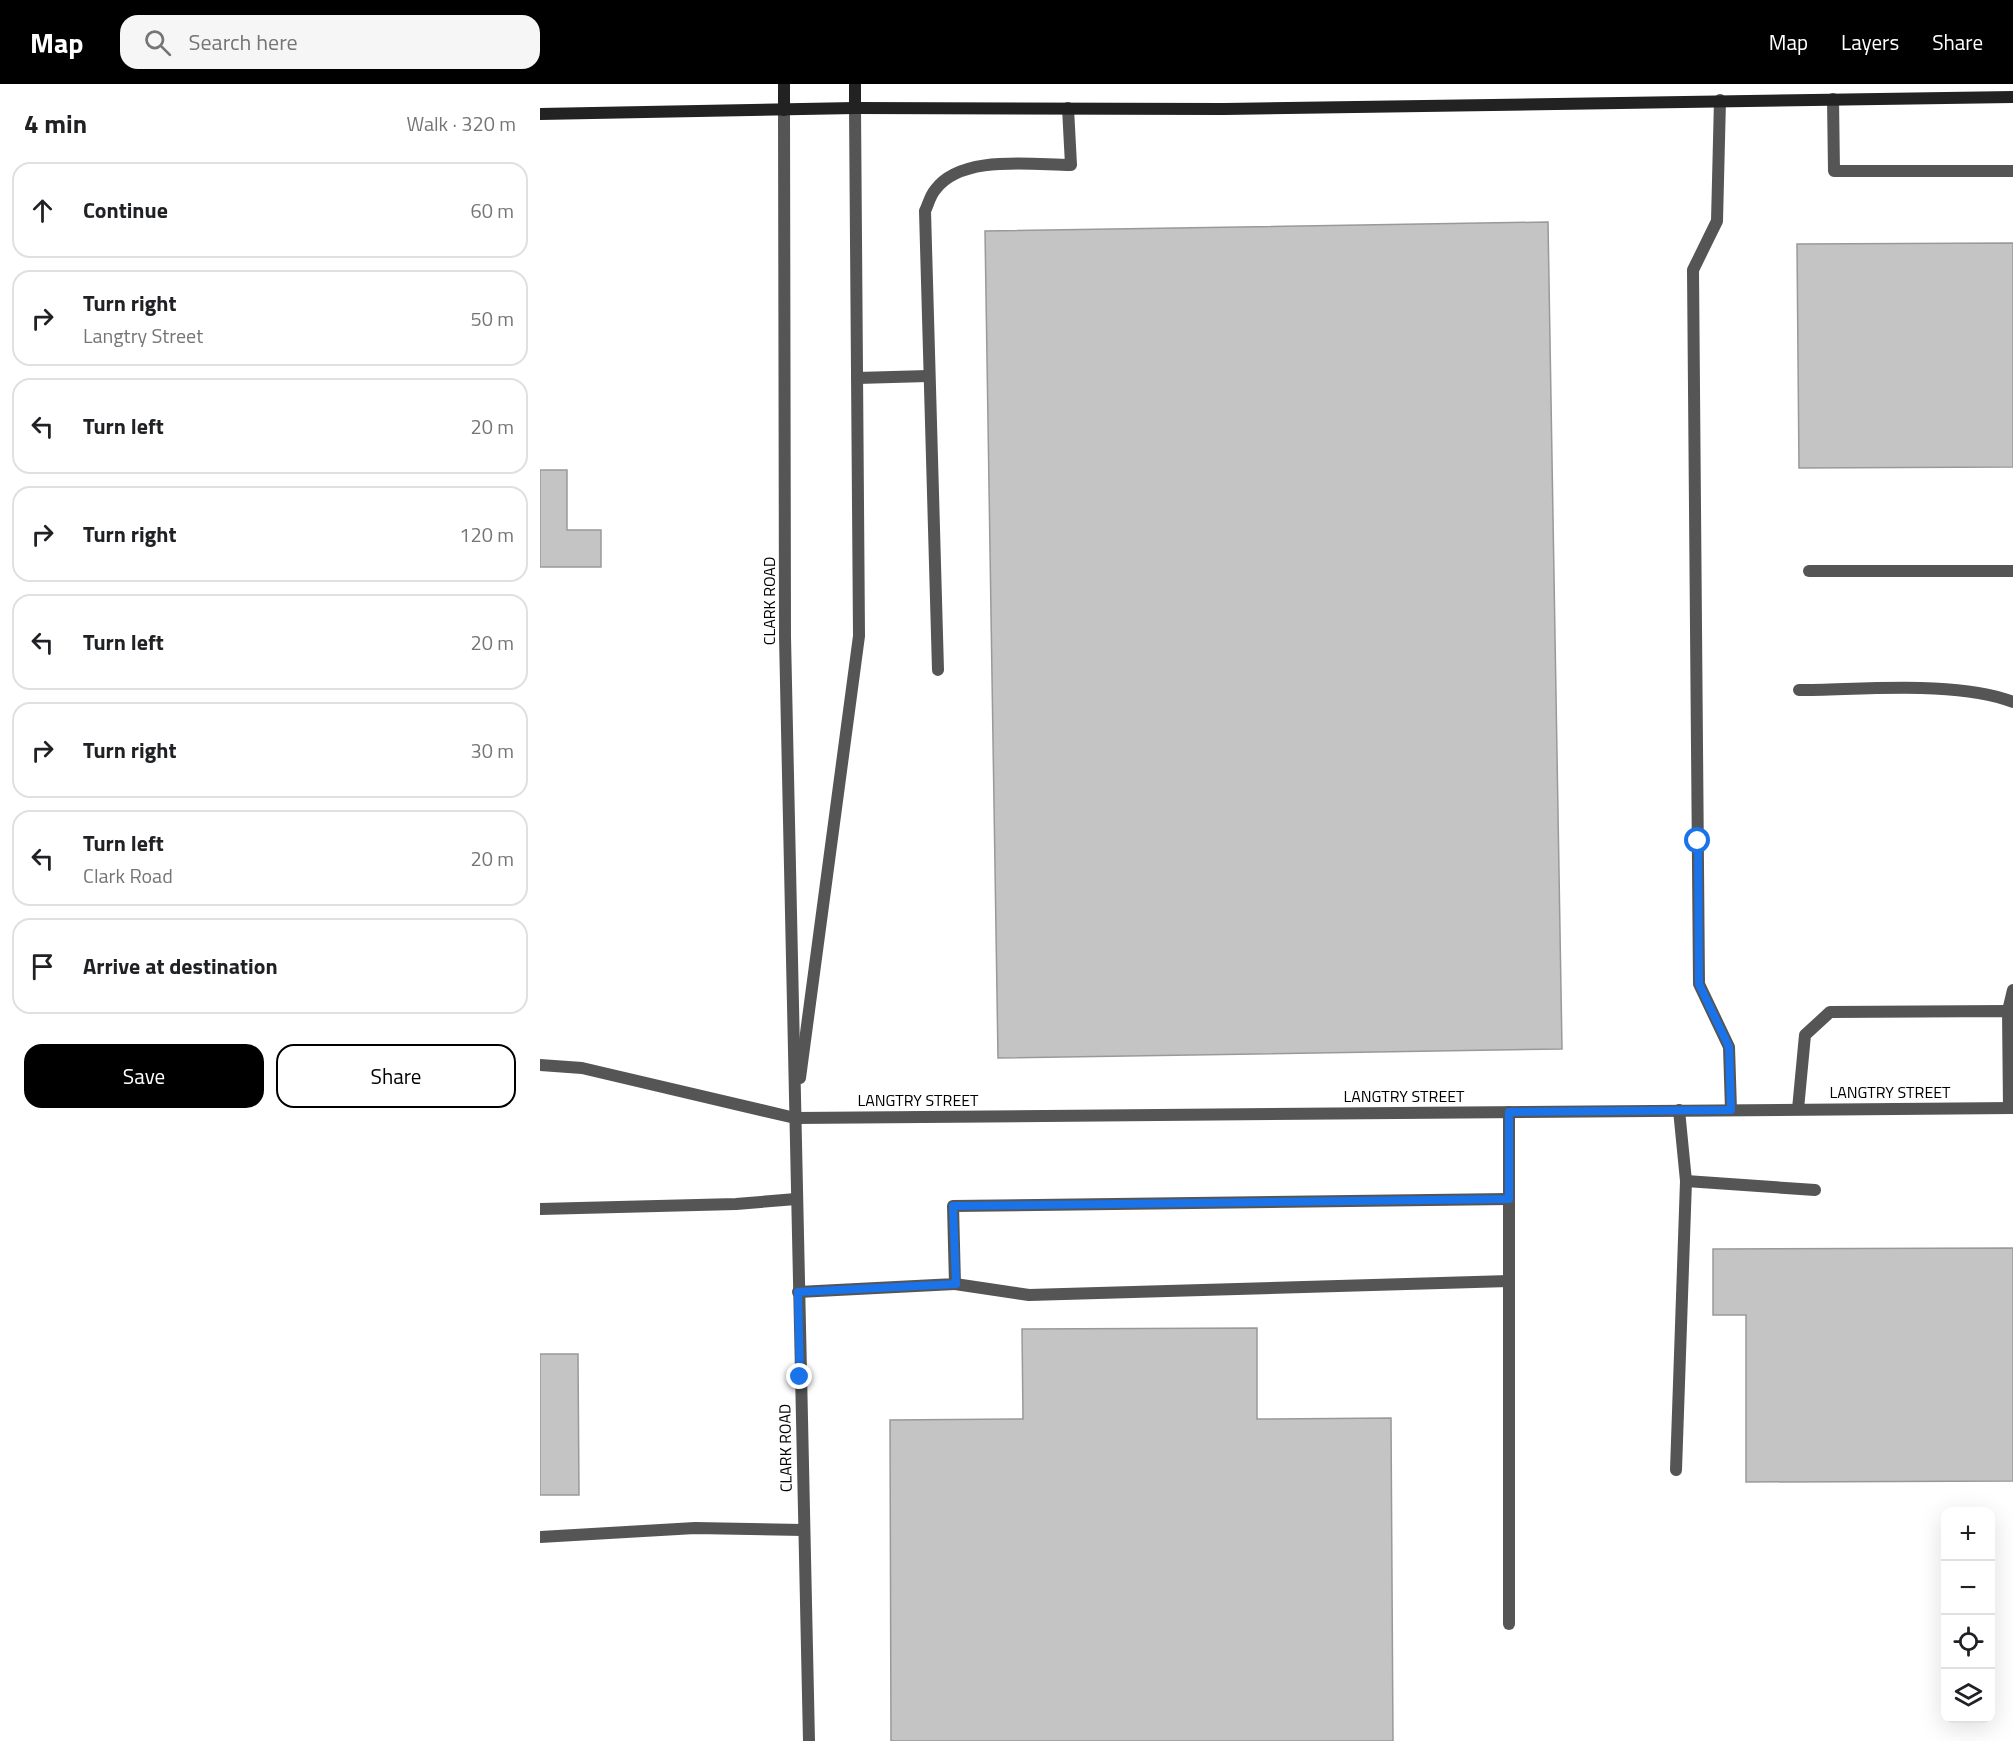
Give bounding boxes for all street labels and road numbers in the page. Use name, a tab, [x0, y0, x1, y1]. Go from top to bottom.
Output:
street label: CLARK ROAD	[757, 557, 781, 645]
street label: LANGTRY STREET	[1830, 1080, 1951, 1104]
street label: LANGTRY STREET	[1344, 1084, 1465, 1108]
street label: LANGTRY STREET	[858, 1088, 979, 1112]
street label: CLARK ROAD	[772, 1404, 798, 1492]

